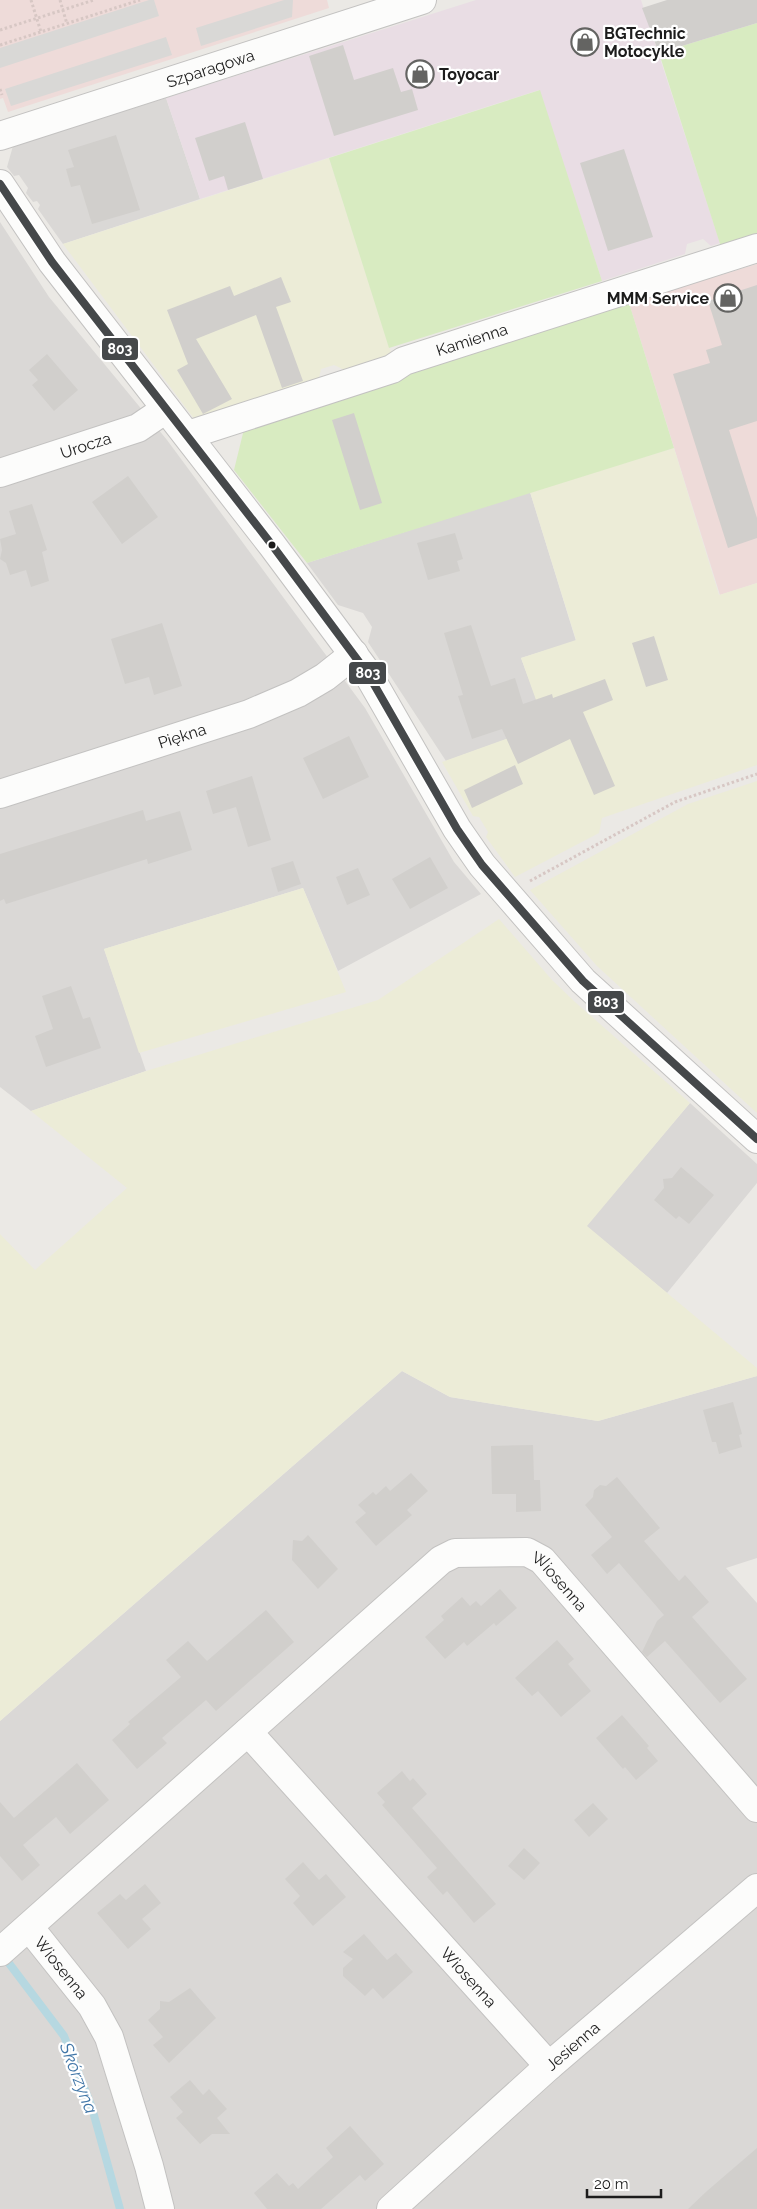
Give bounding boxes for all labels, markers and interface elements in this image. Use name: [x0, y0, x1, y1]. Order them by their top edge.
place label: BGTechnic Motocykle: [604, 24, 686, 61]
shop icon: BGTechnic Motocykle: [570, 27, 600, 57]
street label: Szparagowa: [164, 45, 257, 91]
shop icon: Toyocar: [405, 59, 435, 89]
place label: Toyocar: [439, 65, 499, 84]
shop icon: MMM Service: [713, 283, 743, 313]
place label: MMM Service: [607, 289, 709, 308]
street label: Kamienna: [434, 319, 510, 360]
line badge: 803: [101, 337, 139, 361]
text: 803: [108, 341, 133, 357]
street label: Urocza: [58, 428, 113, 462]
unlabelled marker: [267, 540, 277, 550]
line badge: 803: [348, 661, 387, 685]
text: 803: [356, 665, 381, 681]
street label: Piękna: [155, 719, 208, 752]
line badge: 803: [587, 990, 625, 1014]
text: 803: [594, 994, 619, 1010]
street label: Wiosenna: [529, 1547, 591, 1615]
street label: Wiosenna: [31, 1933, 92, 2003]
street label: Wiosenna: [437, 1943, 501, 2011]
street label: Jesienna: [542, 2018, 603, 2074]
water label: Skórzyna: [55, 2039, 102, 2117]
scale bar: [587, 2166, 661, 2198]
text: 20 m: [594, 2175, 629, 2193]

